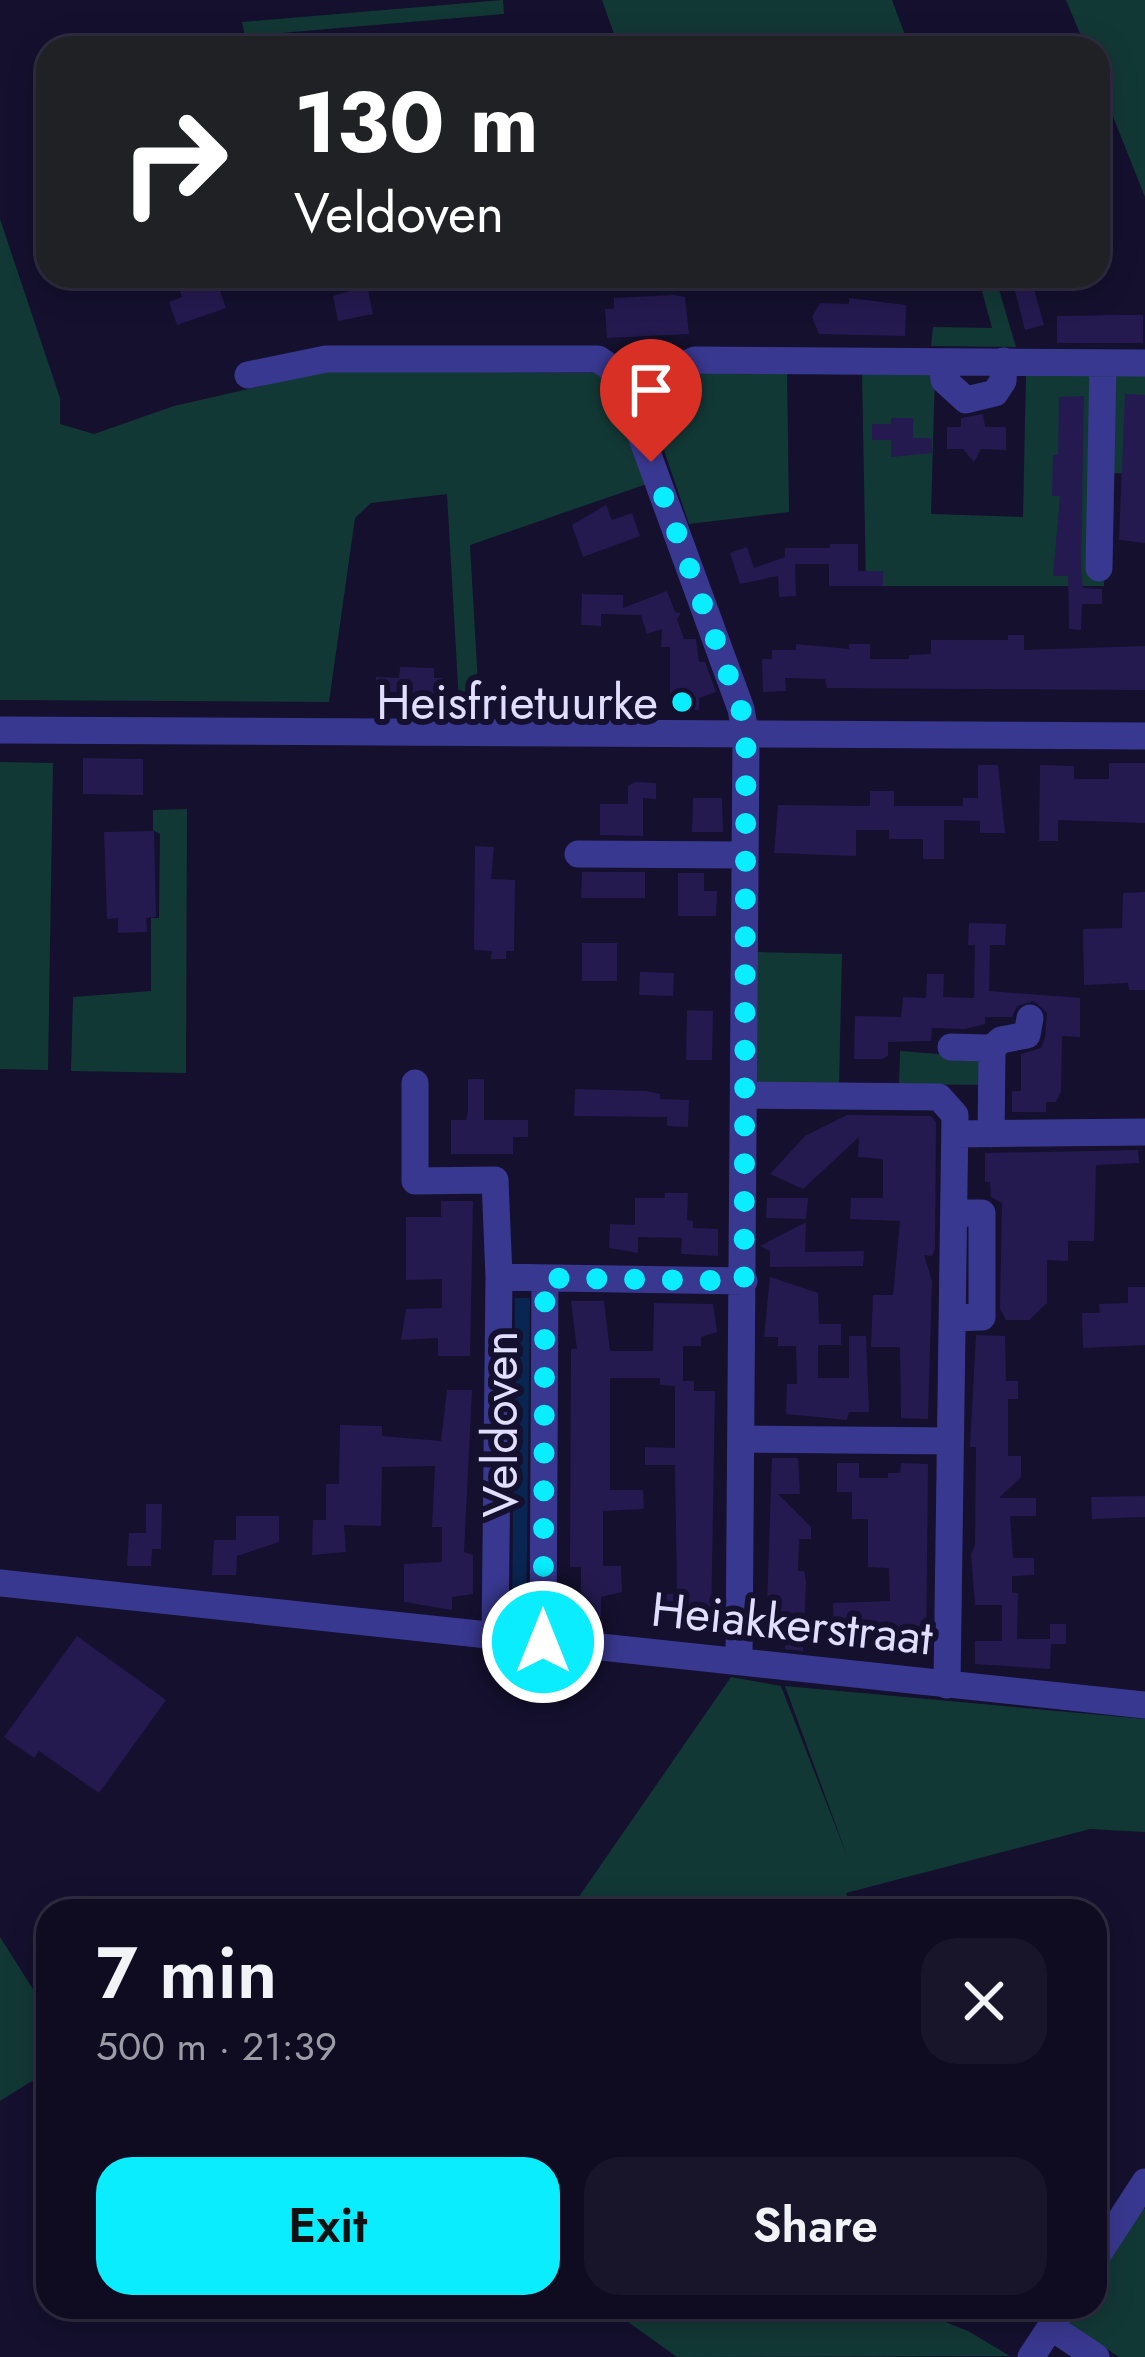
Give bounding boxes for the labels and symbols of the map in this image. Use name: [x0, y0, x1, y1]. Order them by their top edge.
pin: [600, 339, 702, 462]
place label: Heisfrietuurke: [376, 668, 658, 737]
marker: Heisfrietuurke: [669, 689, 695, 715]
street label: Veldoven: [466, 1331, 535, 1517]
street label: Heiakkerstraat: [648, 1574, 936, 1673]
position arrow: [480, 1579, 606, 1705]

